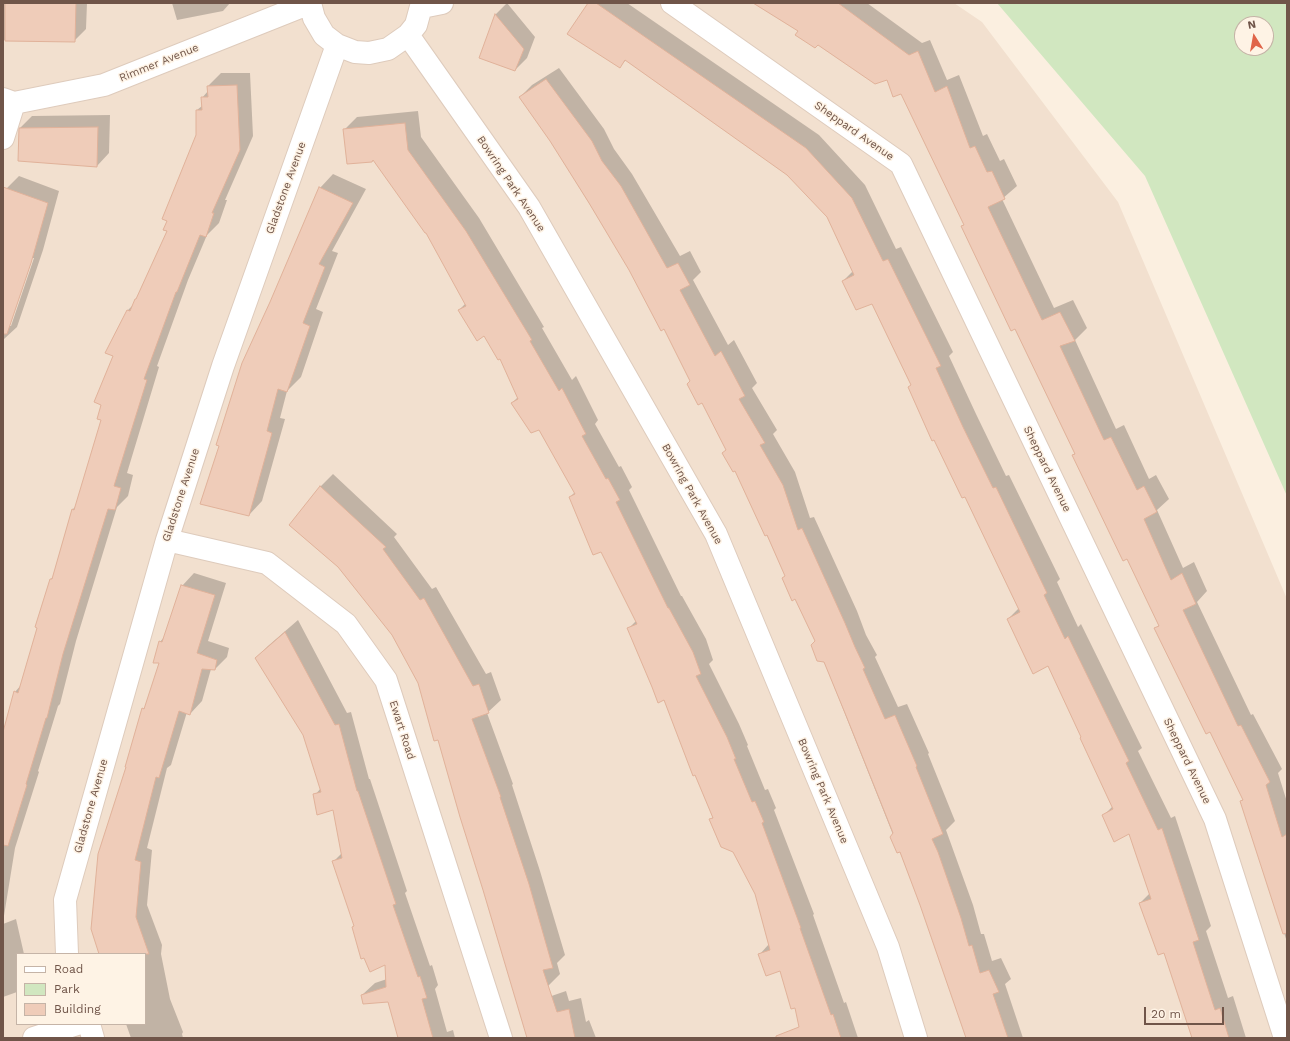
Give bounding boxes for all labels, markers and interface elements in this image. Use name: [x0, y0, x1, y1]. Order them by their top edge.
north arrow: [1234, 16, 1274, 56]
text: N: [1247, 18, 1257, 32]
street label: Rimmer Avenue: [117, 41, 201, 85]
street label: Sheppard Avenue: [812, 99, 896, 163]
street label: Bowring Park Avenue: [474, 133, 548, 235]
street label: Gladstone Avenue: [263, 140, 309, 236]
street label: Sheppard Avenue: [1020, 424, 1074, 514]
street label: Bowring Park Avenue: [659, 441, 725, 547]
street label: Gladstone Avenue: [160, 447, 202, 543]
street label: Ewart Road: [386, 699, 418, 761]
street label: Sheppard Avenue: [1160, 716, 1214, 806]
street label: Bowring Park Avenue: [795, 736, 851, 846]
street label: Gladstone Avenue: [71, 757, 111, 855]
legend: [16, 953, 146, 1025]
text: Road: [54, 962, 83, 976]
text: Park: [54, 982, 80, 996]
scale bar: [1146, 999, 1226, 1025]
text: Building: [54, 1002, 101, 1016]
text: 20 m: [1151, 1007, 1181, 1021]

